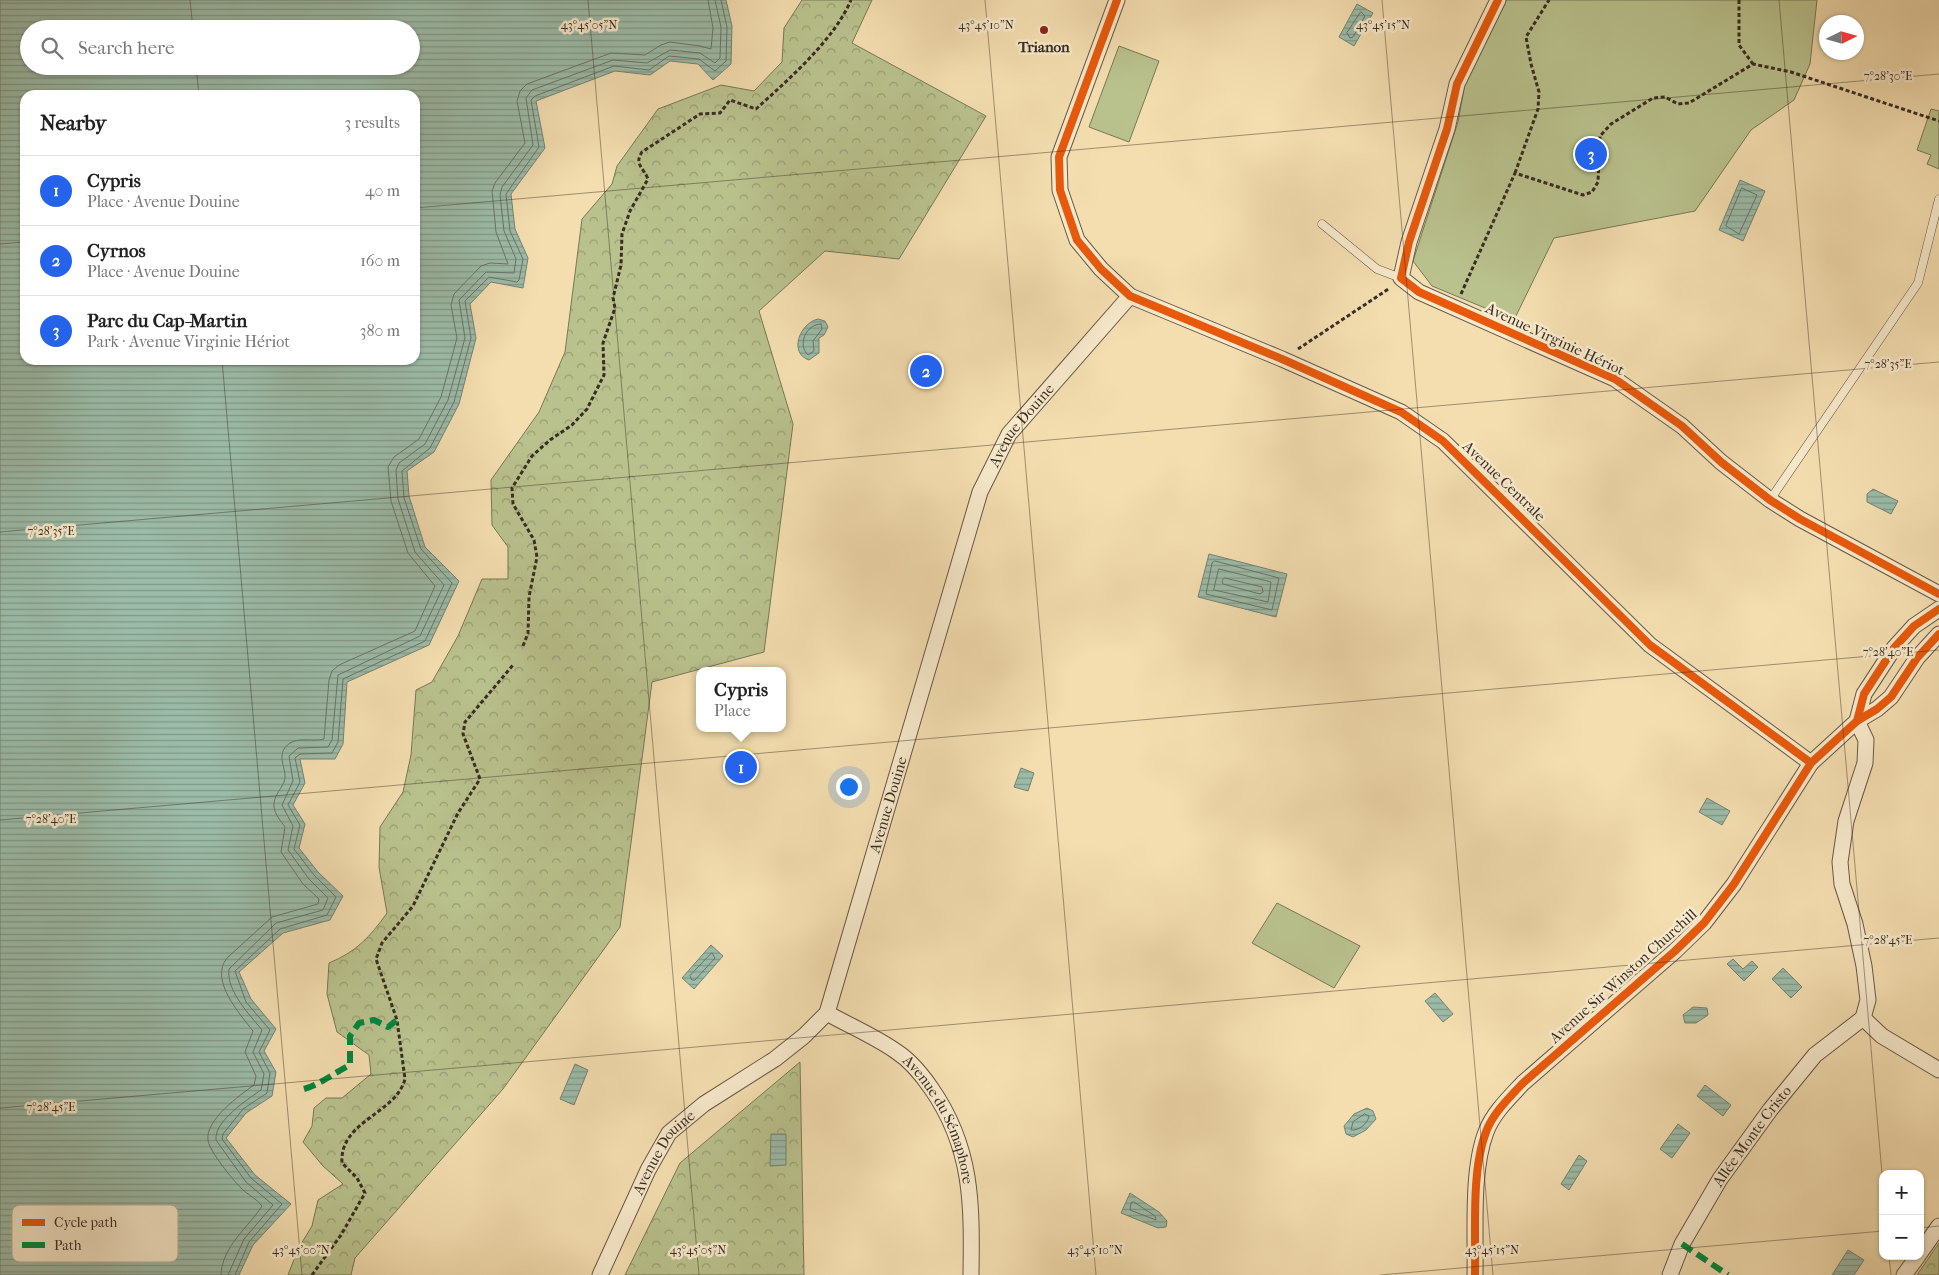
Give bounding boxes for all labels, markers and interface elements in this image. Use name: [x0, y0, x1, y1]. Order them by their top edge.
north arrow: [1819, 15, 1864, 60]
text: 43°45'05"N: [561, 18, 617, 32]
text: 43°45'10"N: [958, 18, 1014, 32]
text: 43°45'15"N: [1356, 18, 1410, 32]
search box: [20, 20, 420, 75]
marker: Trianon: [1038, 24, 1050, 36]
icon: search: [38, 34, 66, 62]
text: Search here: [78, 37, 174, 59]
place label: Trianon: [1017, 38, 1070, 56]
text: 7°28'30"E: [1864, 69, 1912, 83]
text: Nearby: [40, 111, 106, 135]
text: 3 results: [344, 113, 400, 132]
pin: 3: [1575, 135, 1607, 173]
text: Cypris: [87, 170, 141, 192]
text: 1: [53, 181, 59, 200]
text: 40 m: [365, 181, 400, 200]
text: Place · Avenue Douine: [87, 192, 240, 211]
text: Cyrnos: [87, 240, 146, 262]
text: 2: [52, 251, 60, 270]
text: 160 m: [360, 251, 400, 270]
text: Place · Avenue Douine: [87, 262, 240, 281]
street label: Avenue Virginie Hériot: [1482, 299, 1628, 379]
text: Parc du Cap-Martin: [87, 310, 247, 332]
text: 3: [53, 321, 59, 340]
text: 380 m: [360, 321, 400, 340]
text: Park · Avenue Virginie Hériot: [87, 332, 290, 351]
pin: 2: [910, 352, 942, 390]
text: 7°28'35"E: [1864, 357, 1912, 371]
street label: Avenue Douine: [985, 380, 1058, 471]
street label: Avenue Centrale: [1458, 436, 1549, 525]
text: 7°28'35"E: [27, 524, 75, 538]
text: 7°28'40"E: [1863, 645, 1913, 659]
popup: [696, 667, 786, 732]
text: Cypris: [714, 679, 768, 701]
text: Place: [714, 701, 751, 720]
pin: 1: [725, 748, 757, 786]
street label: Avenue Douine: [865, 754, 911, 856]
your location: [836, 774, 862, 800]
text: 7°28'40"E: [26, 812, 76, 826]
street label: Avenue Sir Winston Churchill: [1545, 905, 1700, 1048]
text: 7°28'45"E: [1864, 933, 1912, 947]
street label: Avenue du Sémaphore: [898, 1051, 977, 1186]
street label: Allée Monte Cristo: [1708, 1082, 1795, 1191]
text: 7°28'45"E: [27, 1100, 75, 1114]
street label: Avenue Douine: [628, 1106, 699, 1199]
map controls: [1879, 1170, 1924, 1260]
button: +: [1879, 1170, 1924, 1215]
legend: [12, 1205, 178, 1262]
text: Cycle path: [54, 1214, 118, 1231]
button: −: [1879, 1215, 1924, 1260]
text: Path: [54, 1237, 82, 1254]
text: 43°45'00"N: [272, 1243, 330, 1257]
text: 43°45'05"N: [670, 1243, 726, 1257]
text: 43°45'10"N: [1067, 1243, 1123, 1257]
text: 43°45'15"N: [1465, 1243, 1519, 1257]

